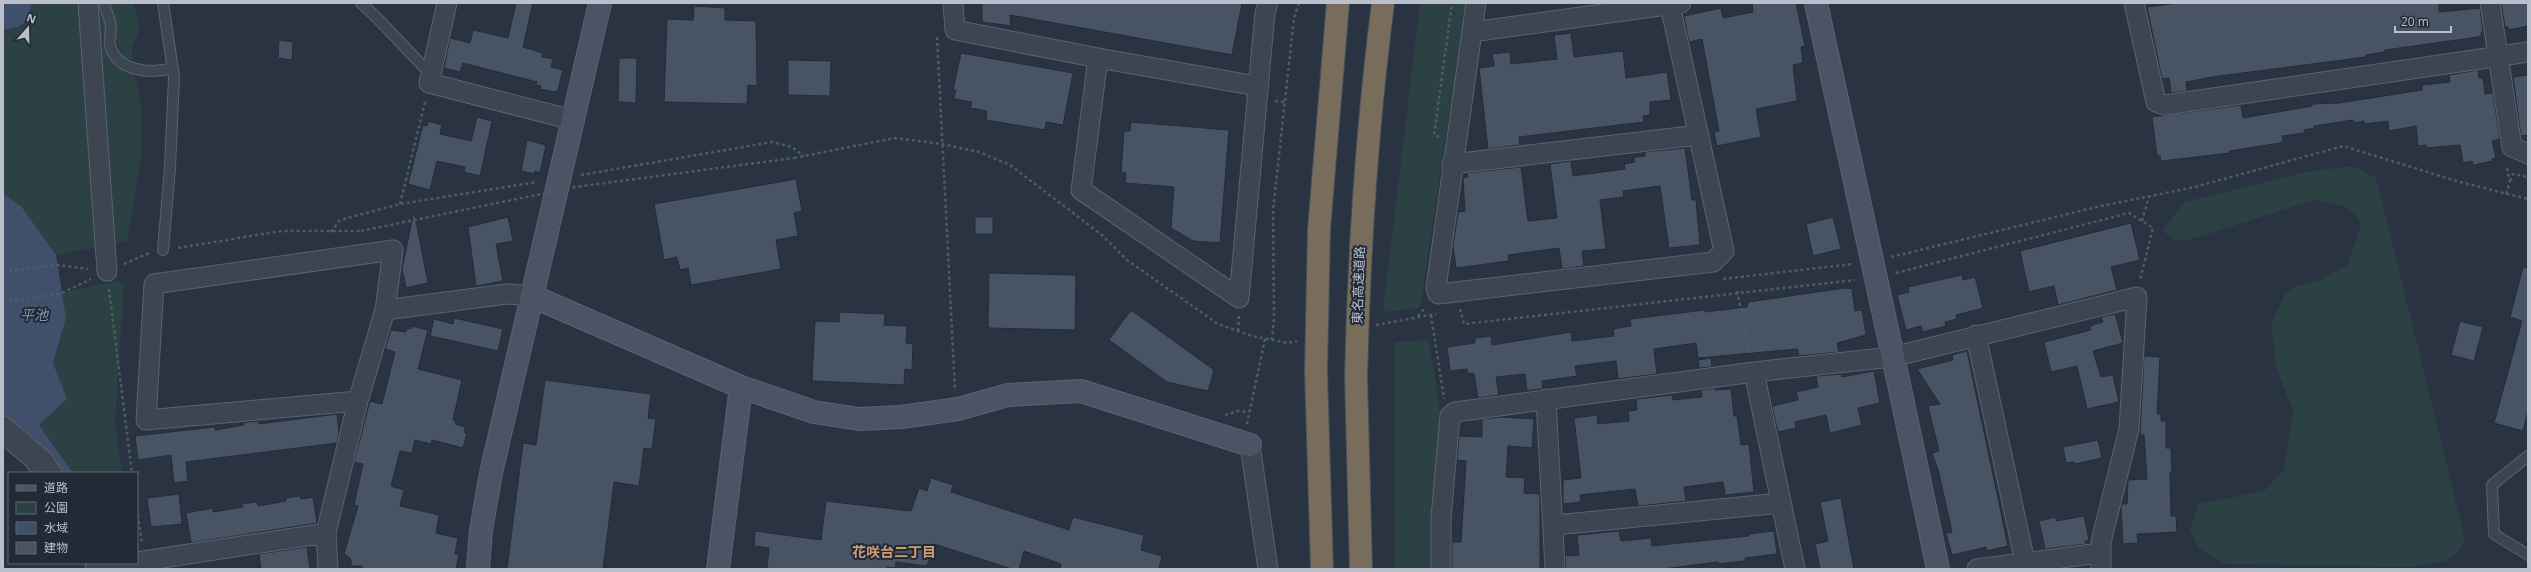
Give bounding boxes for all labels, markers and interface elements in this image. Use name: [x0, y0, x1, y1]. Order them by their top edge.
north arrow: [8, 8, 48, 48]
scale bar: [2395, 8, 2451, 34]
text: N: [25, 10, 38, 27]
text: 20 m: [2401, 13, 2429, 30]
street label: 東名高速道路: [1348, 246, 1368, 324]
water label: 平池: [20, 305, 50, 324]
legend: [8, 472, 138, 564]
text: 道路: [44, 479, 68, 496]
text: 公園: [44, 499, 68, 516]
text: 水域: [44, 519, 68, 536]
text: 建物: [44, 539, 68, 556]
district label: 花咲台二丁目: [852, 542, 936, 561]

